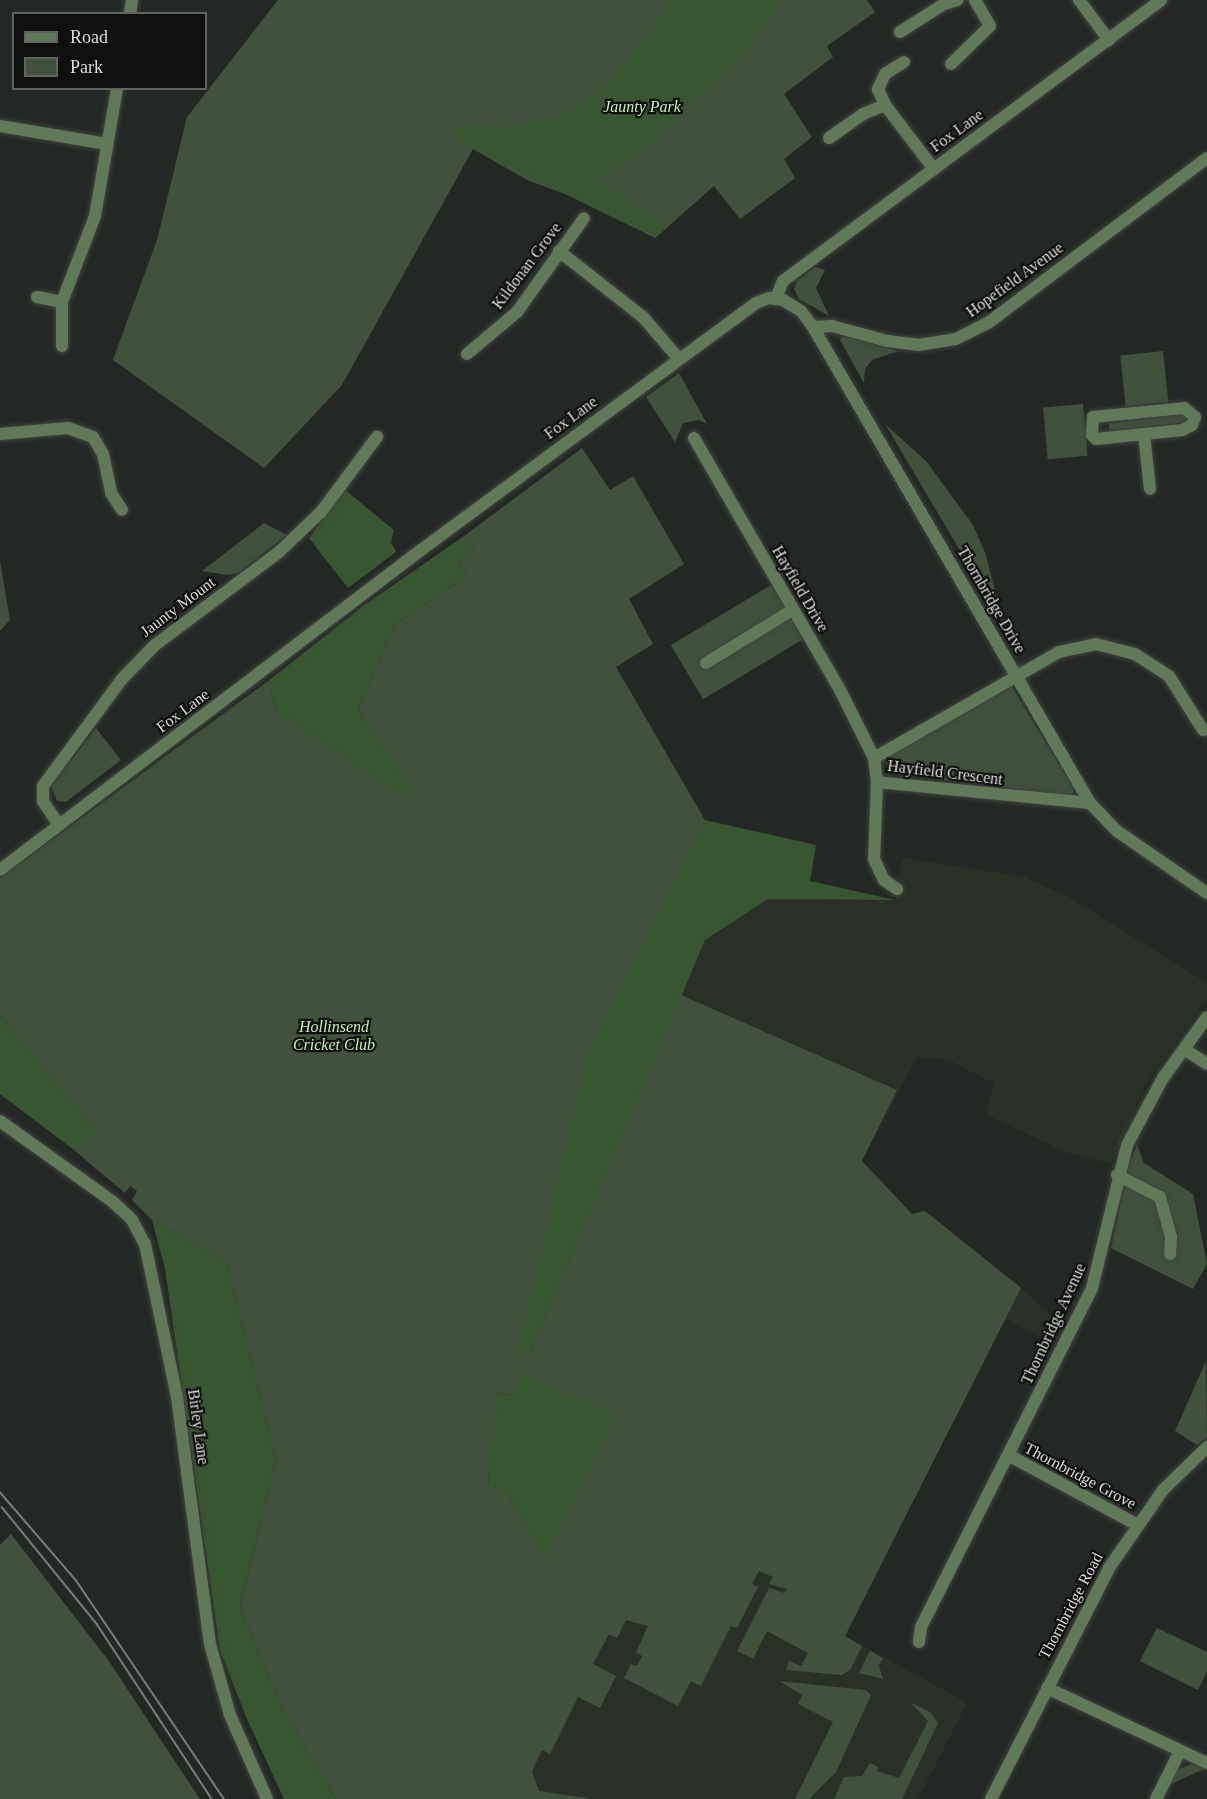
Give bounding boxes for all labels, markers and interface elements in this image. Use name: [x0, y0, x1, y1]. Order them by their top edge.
legend: [12, 12, 207, 90]
text: Road: [70, 27, 108, 47]
text: Park: [70, 57, 103, 77]
park label: Jaunty Park: [603, 97, 681, 117]
street label: Fox Lane: [927, 105, 987, 157]
street label: Kildonan Grove: [488, 219, 566, 313]
street label: Hopefield Avenue: [962, 238, 1068, 322]
street label: Fox Lane: [541, 392, 601, 444]
street label: Hayfield Drive: [768, 542, 832, 636]
street label: Thornbridge Drive: [953, 543, 1029, 657]
street label: Jaunty Mount: [137, 573, 219, 641]
street label: Fox Lane: [153, 685, 213, 737]
street label: Hayfield Crescent: [886, 756, 1004, 790]
park label: Hollinsend Cricket Club: [293, 1017, 375, 1055]
street label: Thornbridge Avenue: [1017, 1260, 1091, 1388]
street label: Birley Lane: [183, 1388, 213, 1466]
street label: Thornbridge Grove: [1021, 1438, 1139, 1514]
street label: Thornbridge Road: [1035, 1550, 1107, 1662]

